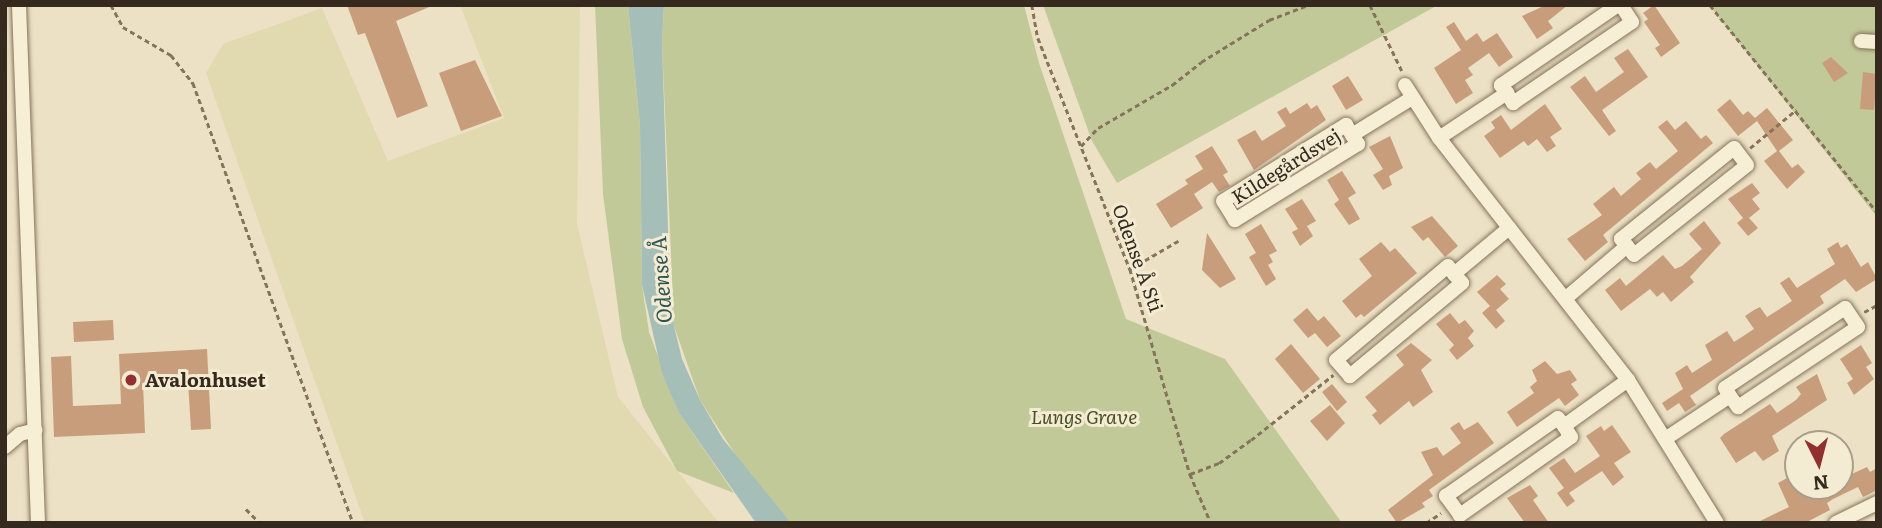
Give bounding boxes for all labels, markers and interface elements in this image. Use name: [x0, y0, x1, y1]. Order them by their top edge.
street label: Kildegårdsvej: [1227, 123, 1345, 209]
street label: Odense Å Sti: [1108, 201, 1168, 315]
water label: Odense Å: [644, 236, 676, 324]
place label: Avalonhuset: [145, 369, 266, 391]
marker: Avalonhuset: [123, 372, 139, 388]
park label: Lungs Grave: [1031, 406, 1137, 428]
north arrow: [1784, 430, 1854, 500]
text: N: [1812, 469, 1830, 499]

